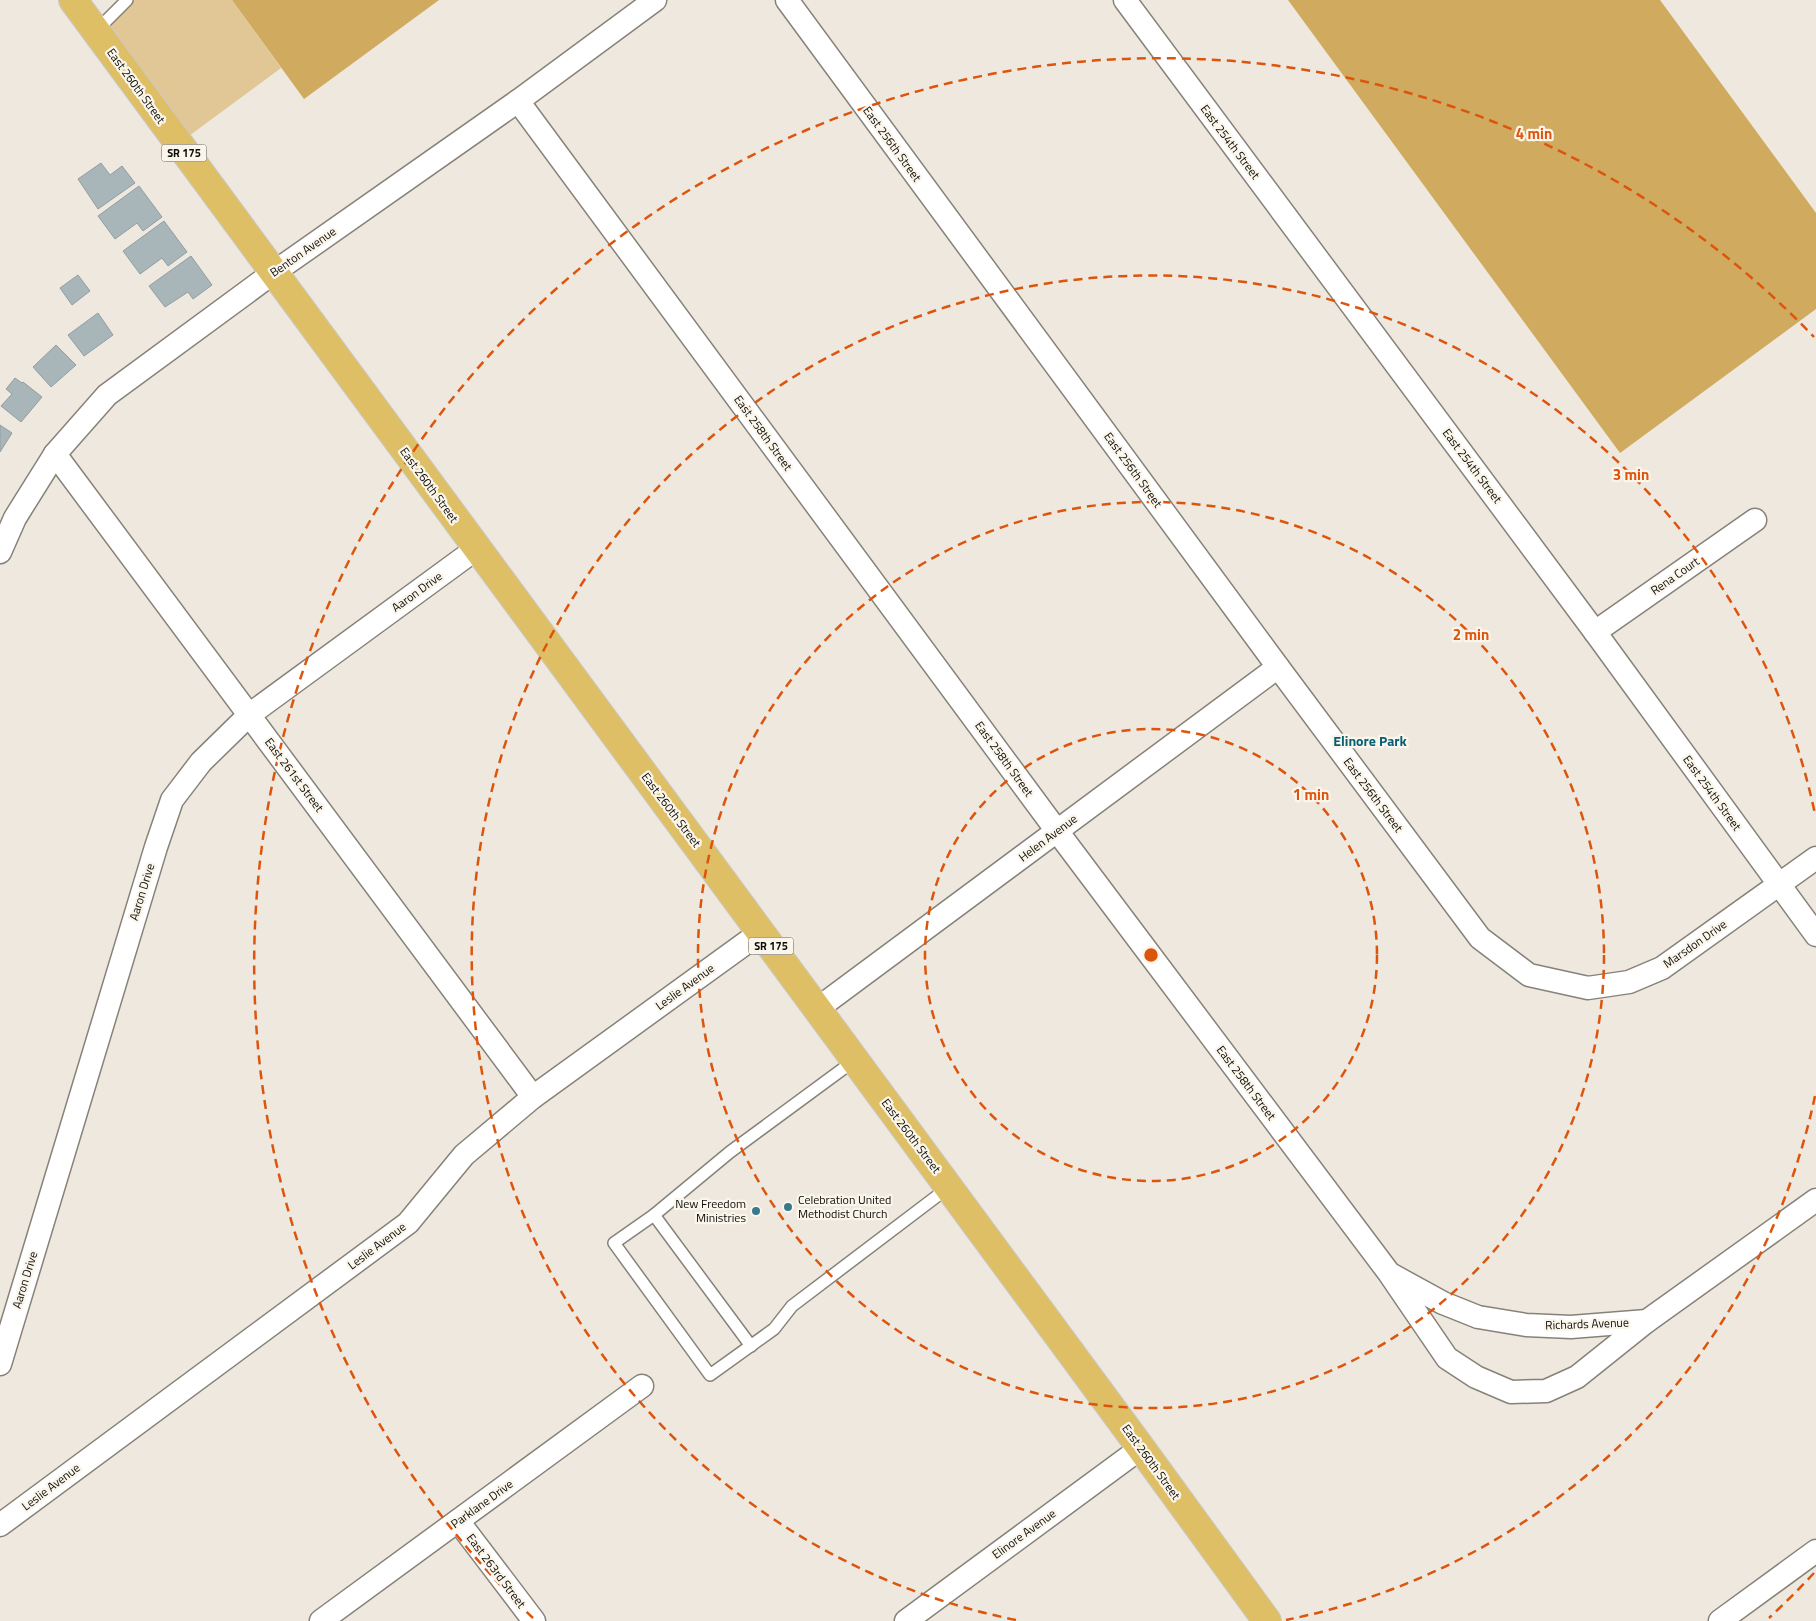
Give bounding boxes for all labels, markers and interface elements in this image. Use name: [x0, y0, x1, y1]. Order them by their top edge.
street label: East 260th Street: [102, 44, 171, 128]
street label: East 254th Street: [1196, 100, 1265, 184]
street label: East 256th Street: [858, 102, 927, 186]
text: 4 min: [1516, 122, 1552, 145]
road number: SR 175: [162, 144, 206, 162]
street label: Benton Avenue: [266, 222, 340, 281]
street label: East 258th Street: [729, 391, 798, 475]
street label: East 254th Street: [1438, 424, 1507, 508]
street label: East 256th Street: [1099, 428, 1168, 512]
street label: East 260th Street: [395, 443, 464, 527]
text: 3 min: [1613, 463, 1649, 486]
street label: Rena Court: [1646, 551, 1704, 599]
street label: Aaron Drive: [387, 567, 446, 617]
text: 2 min: [1453, 623, 1489, 646]
street label: East 258th Street: [970, 717, 1039, 801]
district label: Elinore Park: [1333, 730, 1408, 751]
street label: East 261st Street: [260, 734, 329, 816]
street label: East 254th Street: [1678, 751, 1747, 835]
street label: East 256th Street: [1339, 753, 1408, 837]
street label: East 260th Street: [637, 768, 706, 852]
text: 1 min: [1293, 783, 1329, 806]
street label: Helen Avenue: [1014, 809, 1081, 866]
street label: Aaron Drive: [124, 861, 159, 923]
street label: Marsdon Drive: [1659, 915, 1730, 973]
road number: SR 175: [748, 938, 794, 954]
centre of rings: [1142, 946, 1160, 964]
street label: Leslie Avenue: [651, 959, 718, 1015]
street label: East 258th Street: [1212, 1041, 1281, 1125]
street label: East 260th Street: [877, 1094, 946, 1178]
place label: Celebration United Methodist Church: [798, 1190, 891, 1223]
place label: New Freedom Ministries: [675, 1194, 746, 1227]
marker: Celebration United Methodist Church: [782, 1201, 794, 1213]
marker: New Freedom Ministries: [750, 1205, 762, 1217]
street label: Leslie Avenue: [343, 1217, 410, 1274]
street label: Aaron Drive: [7, 1249, 42, 1311]
street label: Richards Avenue: [1545, 1313, 1629, 1334]
street label: East 260th Street: [1117, 1420, 1186, 1504]
street label: Leslie Avenue: [17, 1458, 84, 1515]
street label: Parklane Drive: [447, 1474, 517, 1533]
street label: Elinore Avenue: [988, 1504, 1060, 1563]
street label: East 263rd Street: [462, 1529, 531, 1613]

